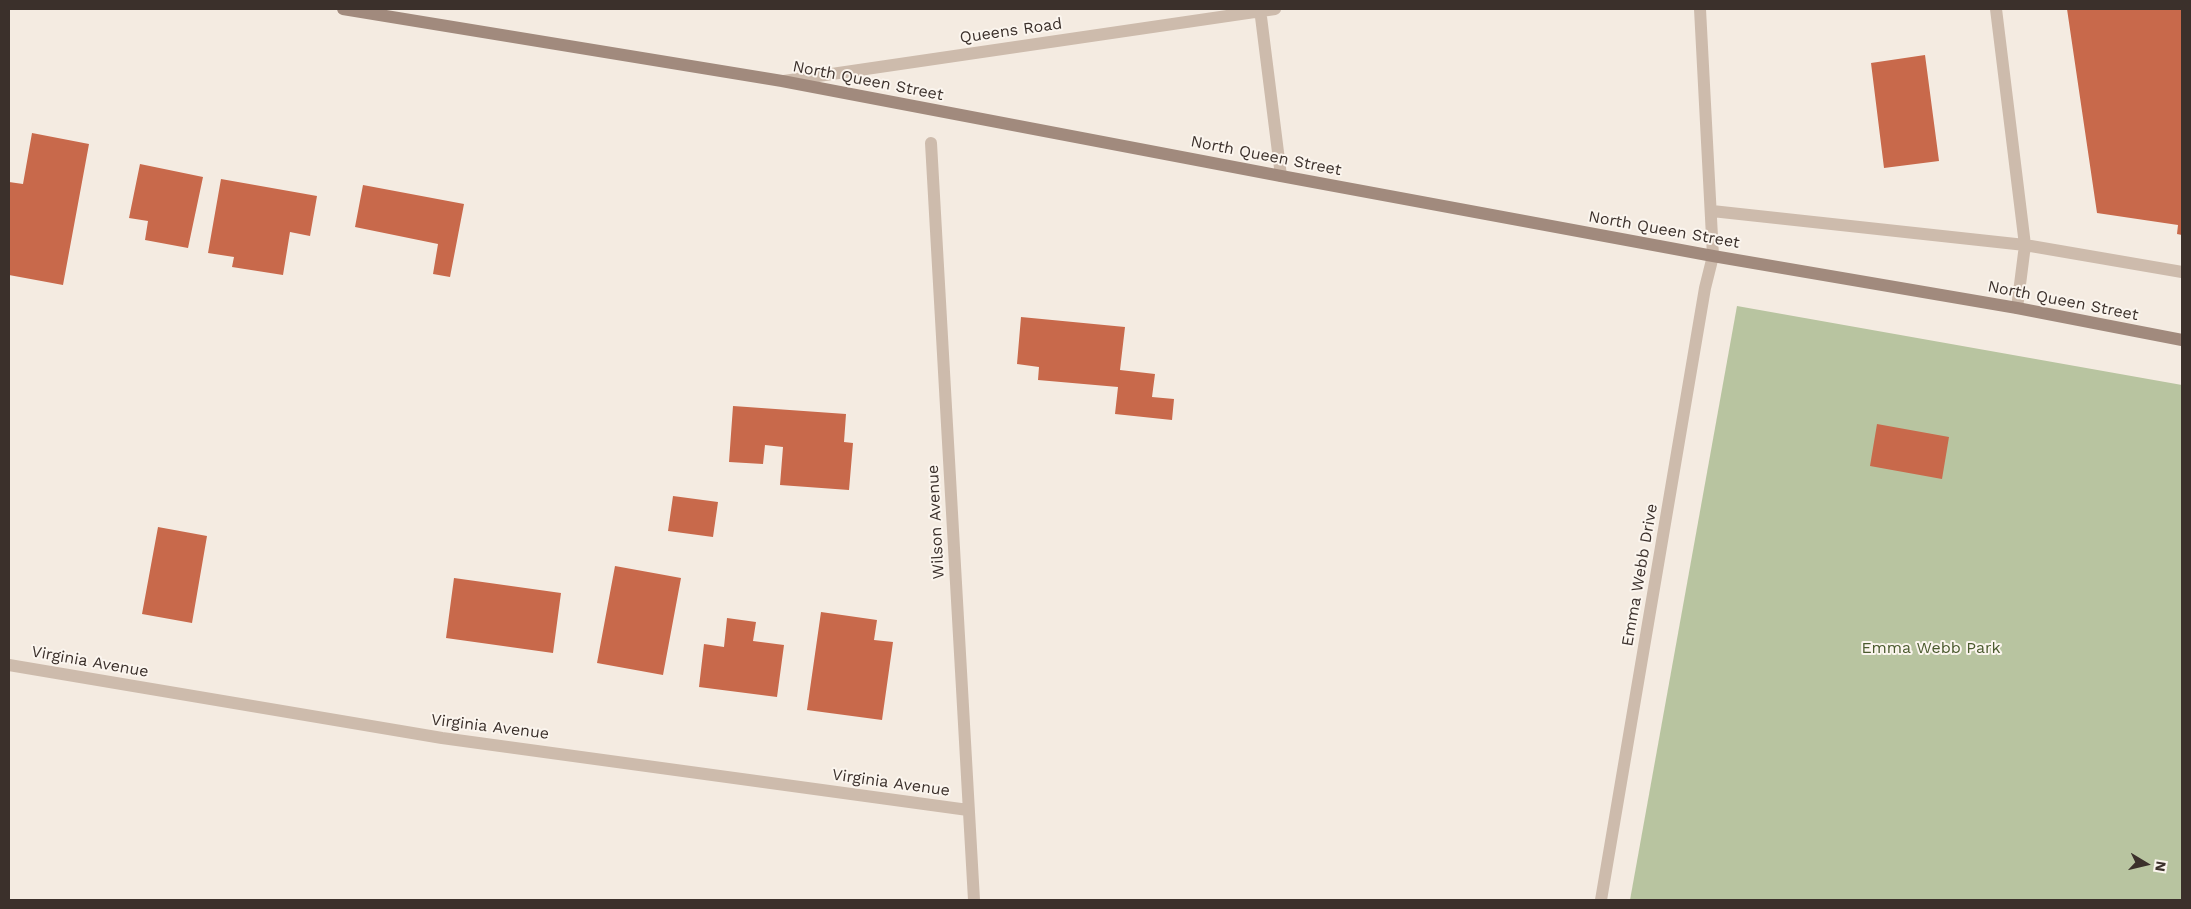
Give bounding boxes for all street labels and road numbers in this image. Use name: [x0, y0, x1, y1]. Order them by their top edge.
street label: Queens Road: [959, 14, 1063, 48]
street label: North Queen Street: [791, 57, 945, 105]
street label: North Queen Street: [1189, 132, 1343, 180]
street label: North Queen Street: [1587, 207, 1741, 253]
street label: North Queen Street: [1986, 277, 2140, 325]
street label: Wilson Avenue: [923, 464, 949, 580]
street label: Emma Webb Drive: [1618, 502, 1662, 648]
street label: Virginia Avenue: [30, 642, 150, 682]
street label: Virginia Avenue: [430, 710, 550, 744]
street label: Virginia Avenue: [831, 765, 951, 801]

